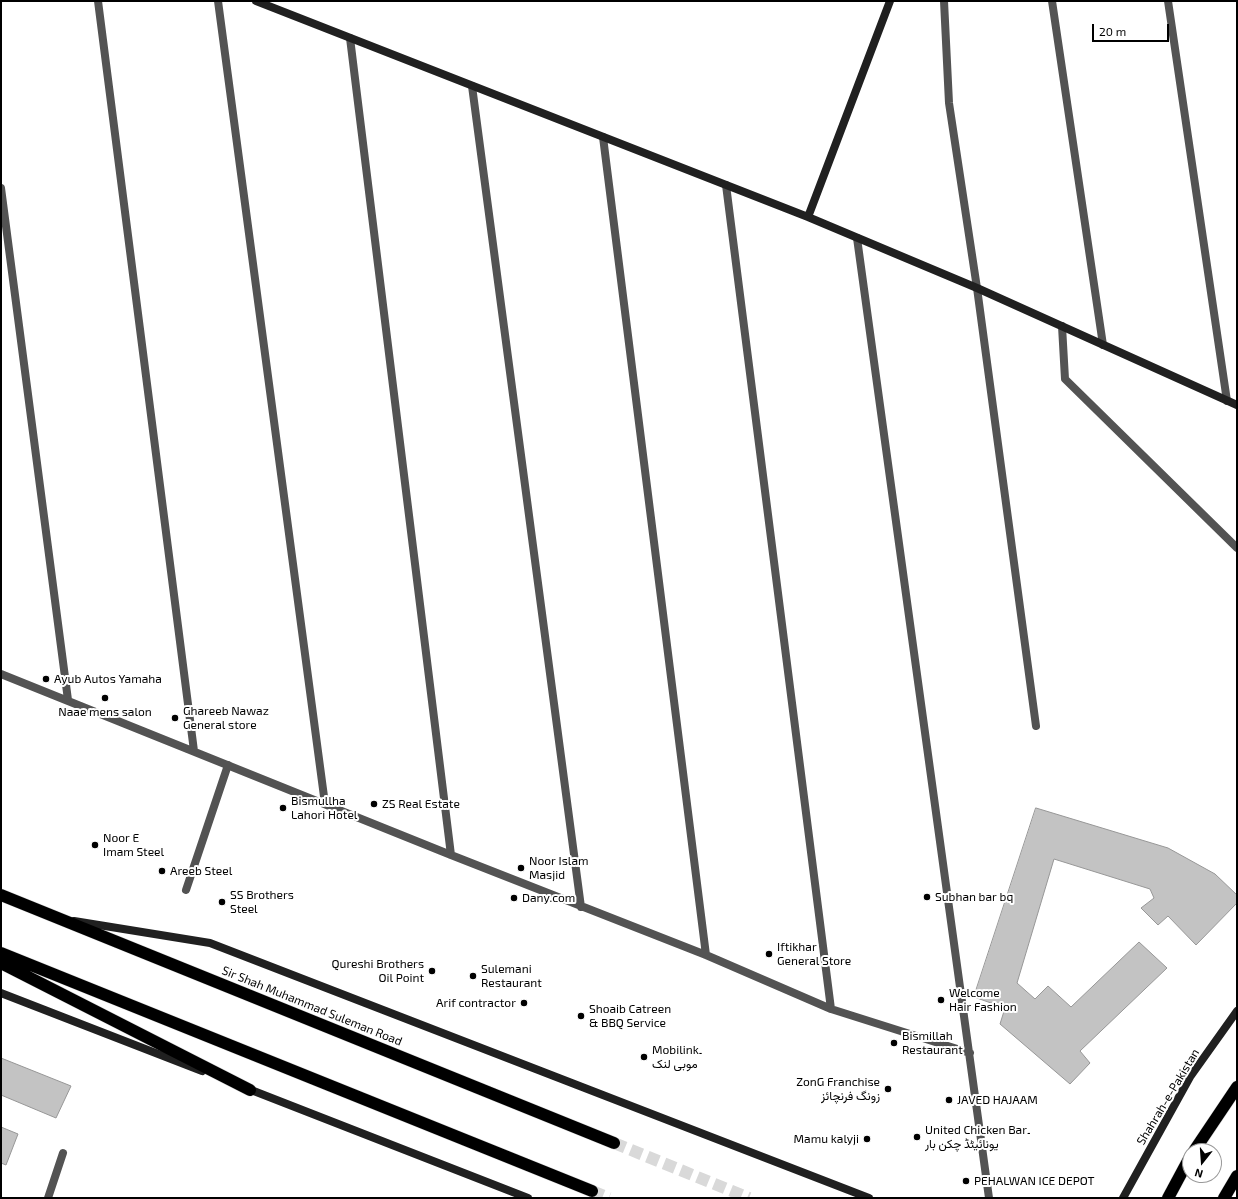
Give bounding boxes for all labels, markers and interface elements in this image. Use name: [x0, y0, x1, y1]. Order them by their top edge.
scale bar: [1094, 16, 1171, 42]
text: 20 m: [1099, 24, 1126, 38]
place label: Ayub Autos Yamaha: [54, 672, 162, 686]
marker: Ayub Autos Yamaha: [41, 674, 51, 684]
marker: Naae mens salon: [100, 693, 110, 703]
place label: Ghareeb Nawaz General store: [183, 704, 269, 732]
place label: Naae mens salon: [58, 705, 152, 719]
marker: Ghareeb Nawaz General store: [170, 713, 180, 723]
place label: Bismullha Lahori Hotel: [291, 794, 357, 822]
place label: ZS Real Estate: [382, 797, 460, 811]
marker: ZS Real Estate: [369, 799, 379, 809]
marker: Bismullha Lahori Hotel: [278, 803, 288, 813]
place label: Noor E Imam Steel: [103, 831, 164, 859]
marker: Noor E Imam Steel: [90, 840, 100, 850]
place label: Noor Islam Masjid: [529, 854, 588, 882]
marker: Noor Islam Masjid: [516, 863, 526, 873]
place label: Areeb Steel: [170, 864, 232, 878]
marker: Areeb Steel: [157, 866, 167, 876]
place label: SS Brothers Steel: [230, 888, 294, 916]
place label: Subhan bar bq: [935, 890, 1013, 904]
place label: Dany.com: [522, 891, 575, 905]
marker: Subhan bar bq: [922, 892, 932, 902]
marker: Dany.com: [509, 893, 519, 903]
marker: SS Brothers Steel: [217, 897, 227, 907]
place label: Iftikhar General Store: [777, 940, 851, 968]
marker: Iftikhar General Store: [764, 949, 774, 959]
place label: Qureshi Brothers Oil Point: [332, 957, 424, 985]
place label: Sulemani Restaurant: [481, 962, 542, 990]
street label: Sir Shah Muhammad Suleman Road: [220, 963, 404, 1049]
marker: Qureshi Brothers Oil Point: [427, 966, 437, 976]
marker: Sulemani Restaurant: [468, 971, 478, 981]
place label: Welcome Hair Fashion: [949, 986, 1017, 1014]
marker: Welcome Hair Fashion: [936, 995, 946, 1005]
place label: Arif contractor: [436, 996, 516, 1010]
marker: Arif contractor: [519, 998, 529, 1008]
place label: Shoaib Catreen & BBQ Service: [589, 1002, 671, 1030]
marker: Shoaib Catreen & BBQ Service: [576, 1011, 586, 1021]
place label: Bismillah Restaurant: [902, 1029, 963, 1057]
marker: Bismillah Restaurant: [889, 1038, 899, 1048]
place label: Mobilink۔ موبی لنک: [652, 1043, 702, 1071]
street label: Shahrah-e-Pakistan: [1134, 1046, 1202, 1148]
marker: Mobilink۔ موبی لنک: [639, 1052, 649, 1062]
place label: ZonG Franchise زونگ فرنچائز: [796, 1075, 880, 1103]
marker: ZonG Franchise زونگ فرنچائز: [883, 1084, 893, 1094]
place label: JAVED HAJAAM: [957, 1093, 1038, 1107]
marker: JAVED HAJAAM: [944, 1095, 954, 1105]
place label: United Chicken Bar۔ یونائیٹڈ چکن بار: [925, 1123, 1031, 1151]
place label: Mamu kalyji: [794, 1132, 859, 1146]
marker: United Chicken Bar۔ یونائیٹڈ چکن بار: [912, 1132, 922, 1142]
marker: Mamu kalyji: [862, 1134, 872, 1144]
north arrow: [1182, 1143, 1222, 1183]
text: N: [1193, 1167, 1204, 1181]
place label: PEHALWAN ICE DEPOT: [974, 1174, 1095, 1188]
marker: PEHALWAN ICE DEPOT: [961, 1176, 971, 1186]

